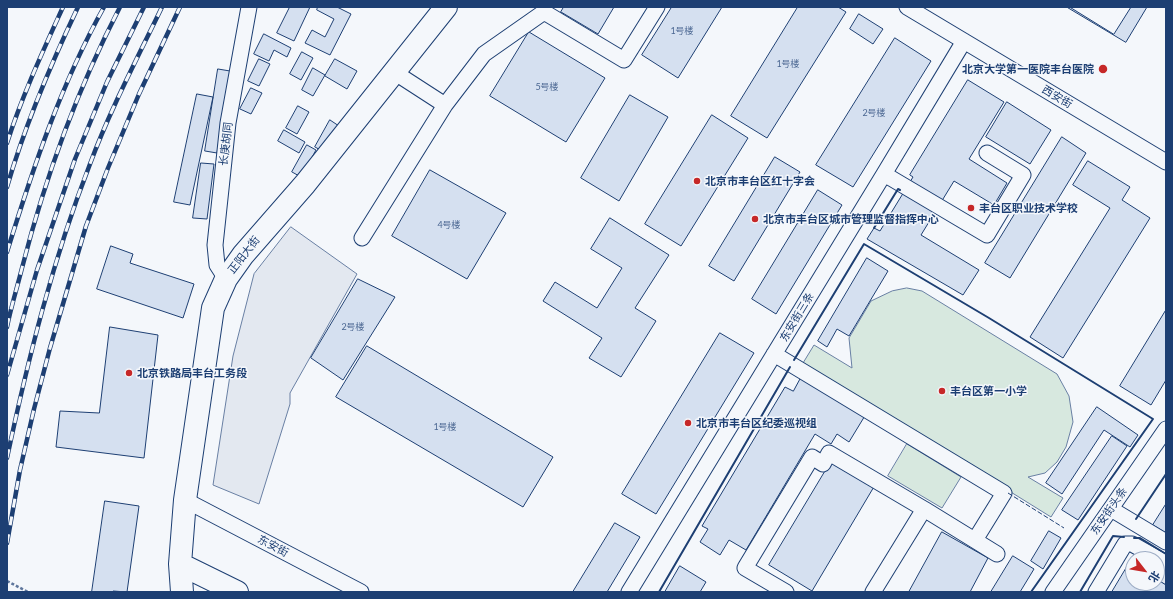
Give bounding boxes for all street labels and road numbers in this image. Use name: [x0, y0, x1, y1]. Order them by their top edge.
street label: 西安街: [1039, 83, 1075, 111]
street label: 长庚胡同: [217, 121, 235, 167]
street label: 正阳大街: [225, 234, 263, 276]
street label: 东安街三条: [777, 290, 817, 344]
street label: 东安街头条: [1088, 485, 1130, 537]
street label: 东安街: [255, 532, 291, 560]

